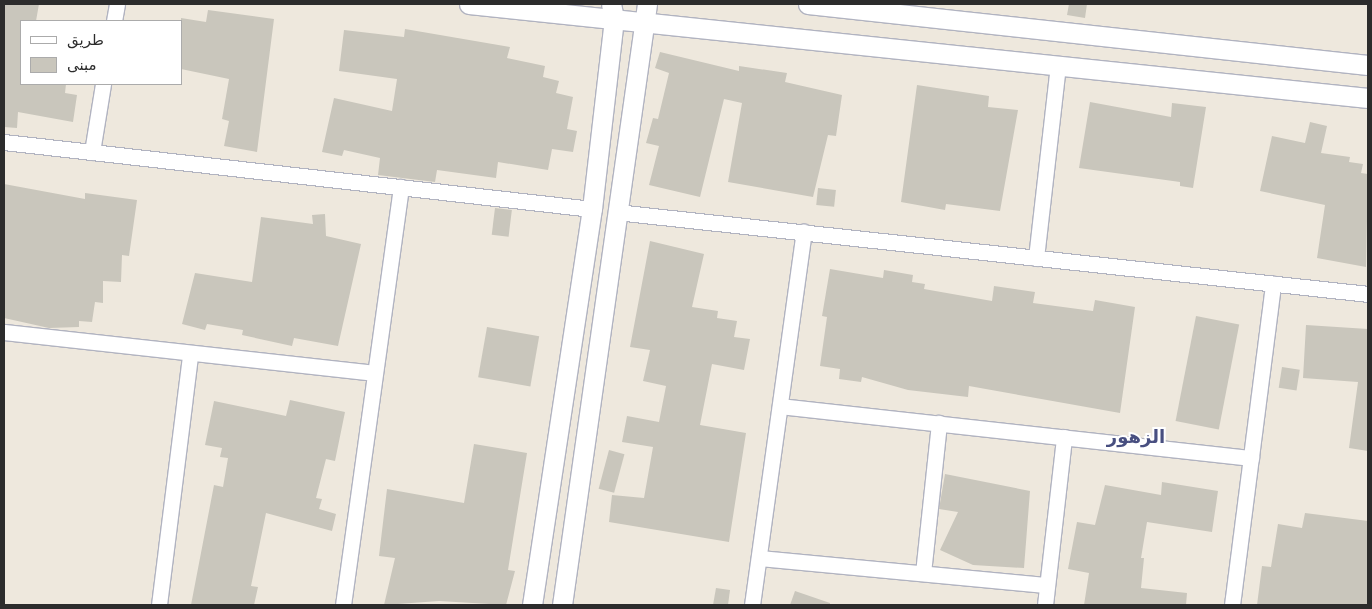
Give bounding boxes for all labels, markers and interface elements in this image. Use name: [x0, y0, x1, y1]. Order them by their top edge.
legend: [20, 20, 182, 85]
text: طريق: [67, 31, 104, 49]
text: مبنى: [67, 56, 97, 74]
district label: الزهور: [1107, 426, 1165, 448]

